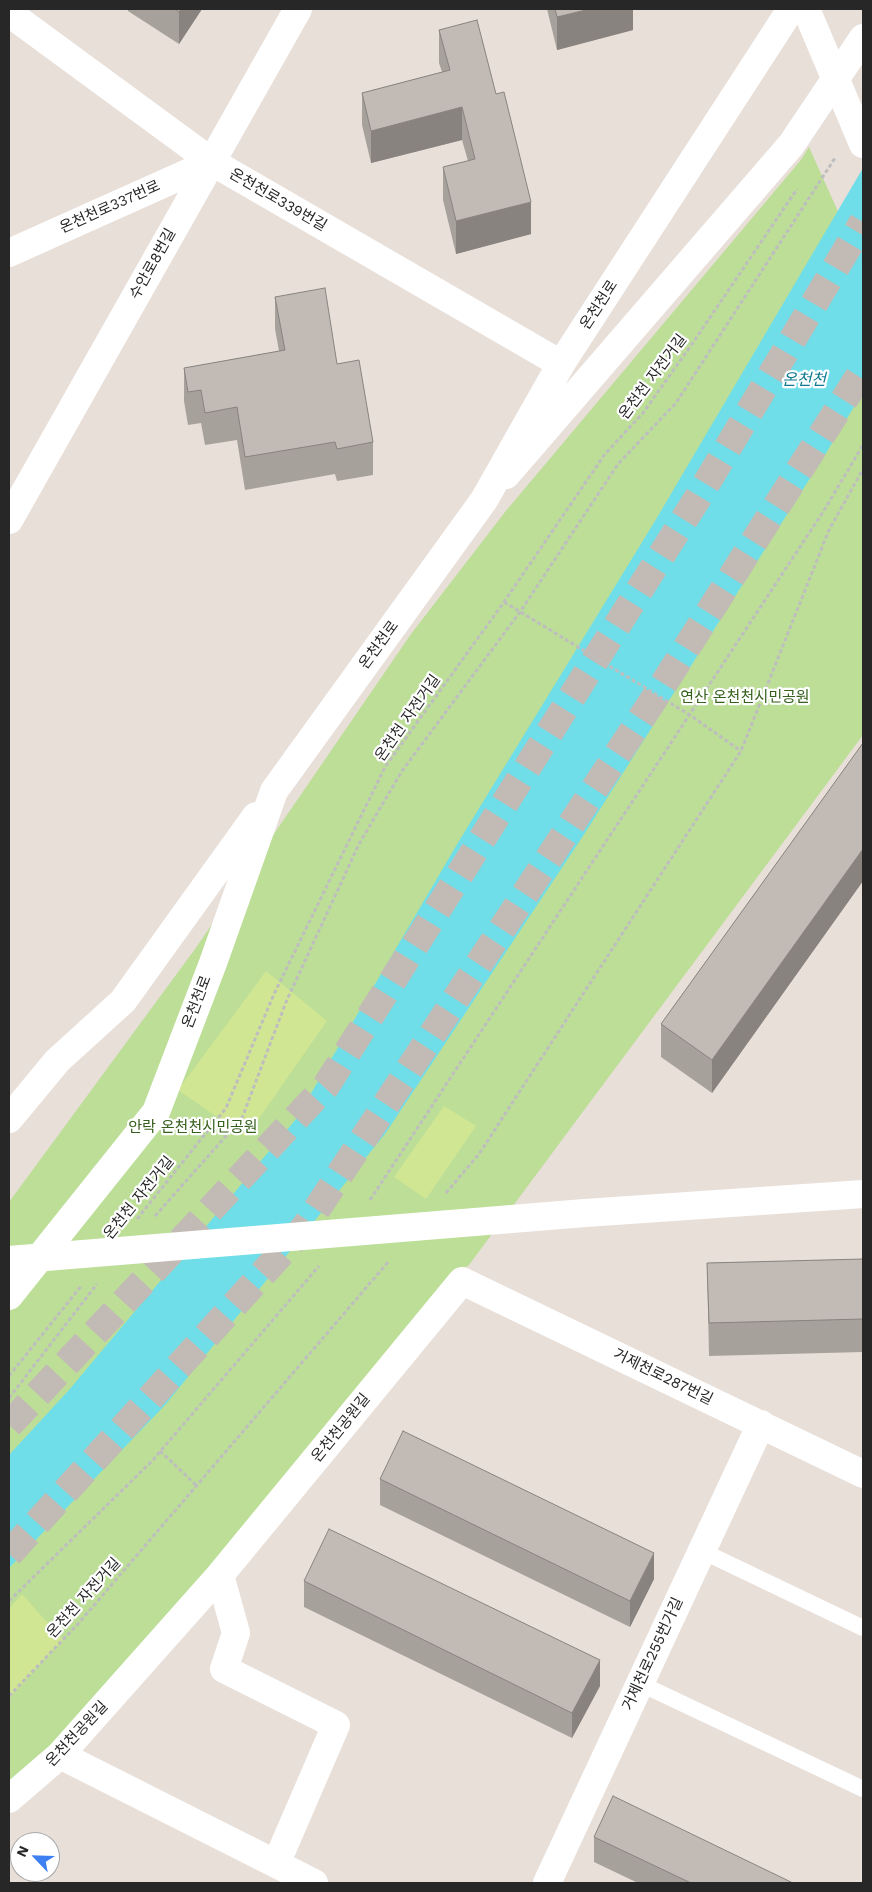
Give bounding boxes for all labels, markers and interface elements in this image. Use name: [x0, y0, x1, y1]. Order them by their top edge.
street label: 온천천로339번길: [226, 165, 330, 235]
street label: 온천천로337번로: [57, 177, 163, 237]
street label: 수안로8번길: [126, 225, 180, 303]
street label: 온천천로: [576, 277, 622, 333]
street label: 온천천 자전거길: [615, 331, 691, 423]
water label: 온천천: [782, 370, 826, 390]
street label: 온천천로: [355, 617, 403, 673]
street label: 온천천 자전거길: [371, 671, 445, 765]
park label: 연산 온천천시민공원: [680, 689, 810, 707]
street label: 온천천로: [179, 973, 215, 1031]
park label: 안락 온천천시민공원: [128, 1119, 258, 1137]
street label: 온천천 자전거길: [100, 1153, 178, 1243]
street label: 거제천로287번길: [610, 1345, 716, 1409]
street label: 온천천공원길: [308, 1390, 374, 1466]
street label: 온천천 자전거길: [43, 1554, 125, 1642]
street label: 거제천로255번가길: [619, 1595, 687, 1713]
street label: 온천천공원길: [42, 1698, 112, 1770]
north arrow: [10, 1832, 60, 1882]
text: N: [13, 1843, 32, 1859]

